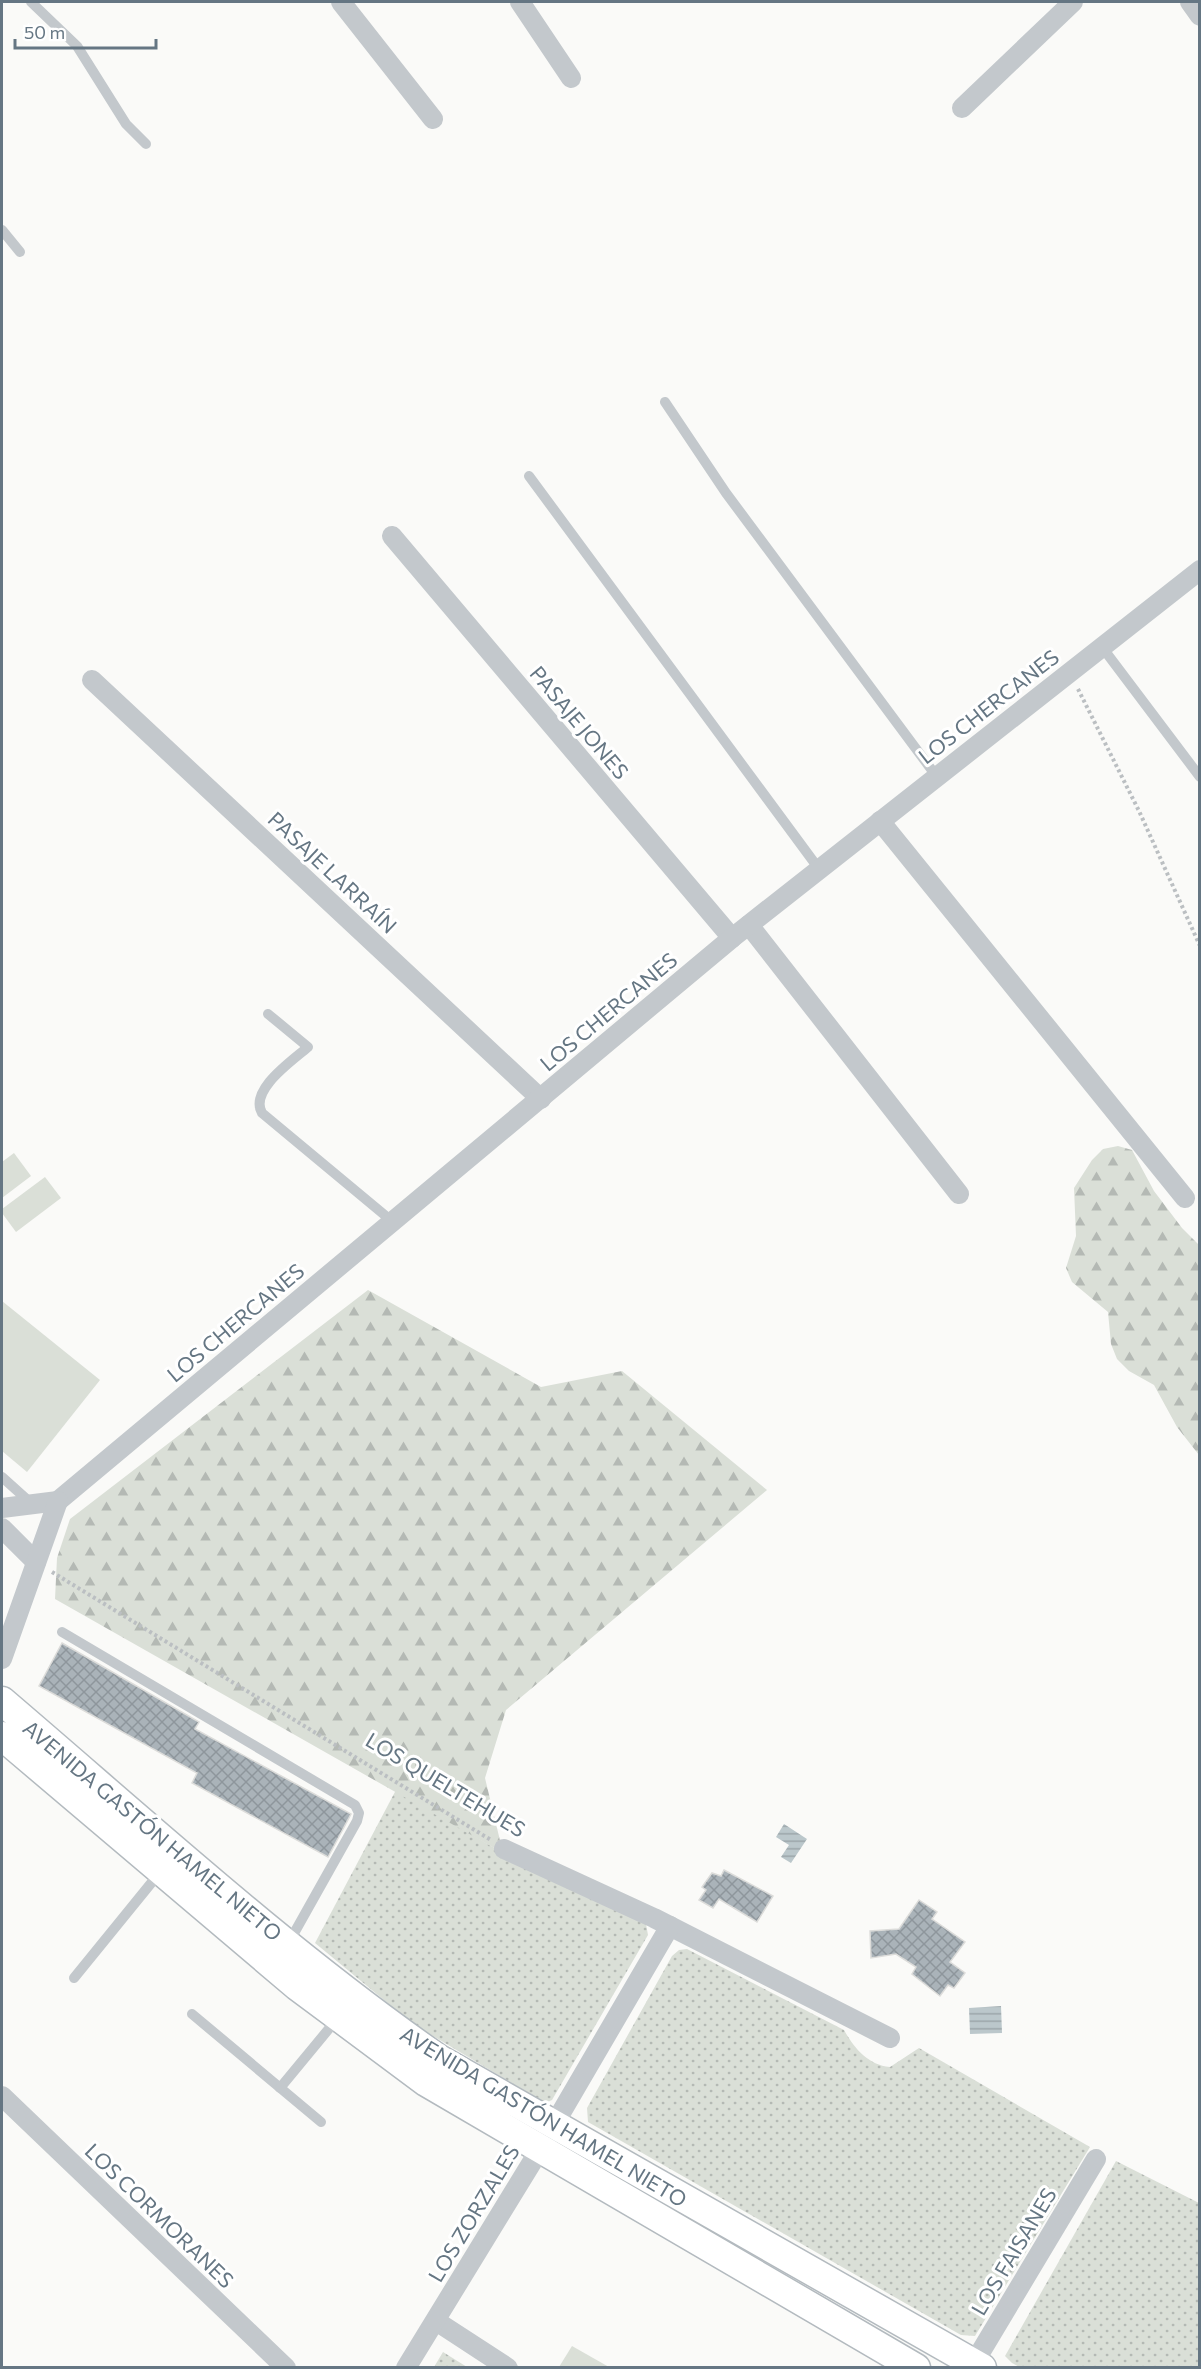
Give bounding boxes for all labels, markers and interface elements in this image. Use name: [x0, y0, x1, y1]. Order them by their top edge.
scale bar: [15, 12, 156, 50]
text: 50 m: [24, 21, 65, 43]
street label: LOS CHERCANES: [913, 644, 1063, 768]
street label: PASAJE JONES: [525, 660, 635, 784]
street label: PASAJE LARRAÍN: [263, 806, 403, 938]
street label: LOS CHERCANES: [534, 946, 682, 1076]
street label: LOS CHERCANES: [161, 1257, 309, 1387]
street label: AVENIDA GASTÓN HAMEL NIETO: [19, 1714, 287, 1946]
street label: LOS QUELTEHUES: [362, 1726, 530, 1842]
street label: AVENIDA GASTÓN HAMEL NIETO: [396, 2020, 692, 2212]
street label: LOS CORMORANES: [81, 2138, 239, 2292]
street label: LOS ZORZALES: [422, 2140, 524, 2286]
street label: LOS FAISANES: [965, 2183, 1061, 2319]

